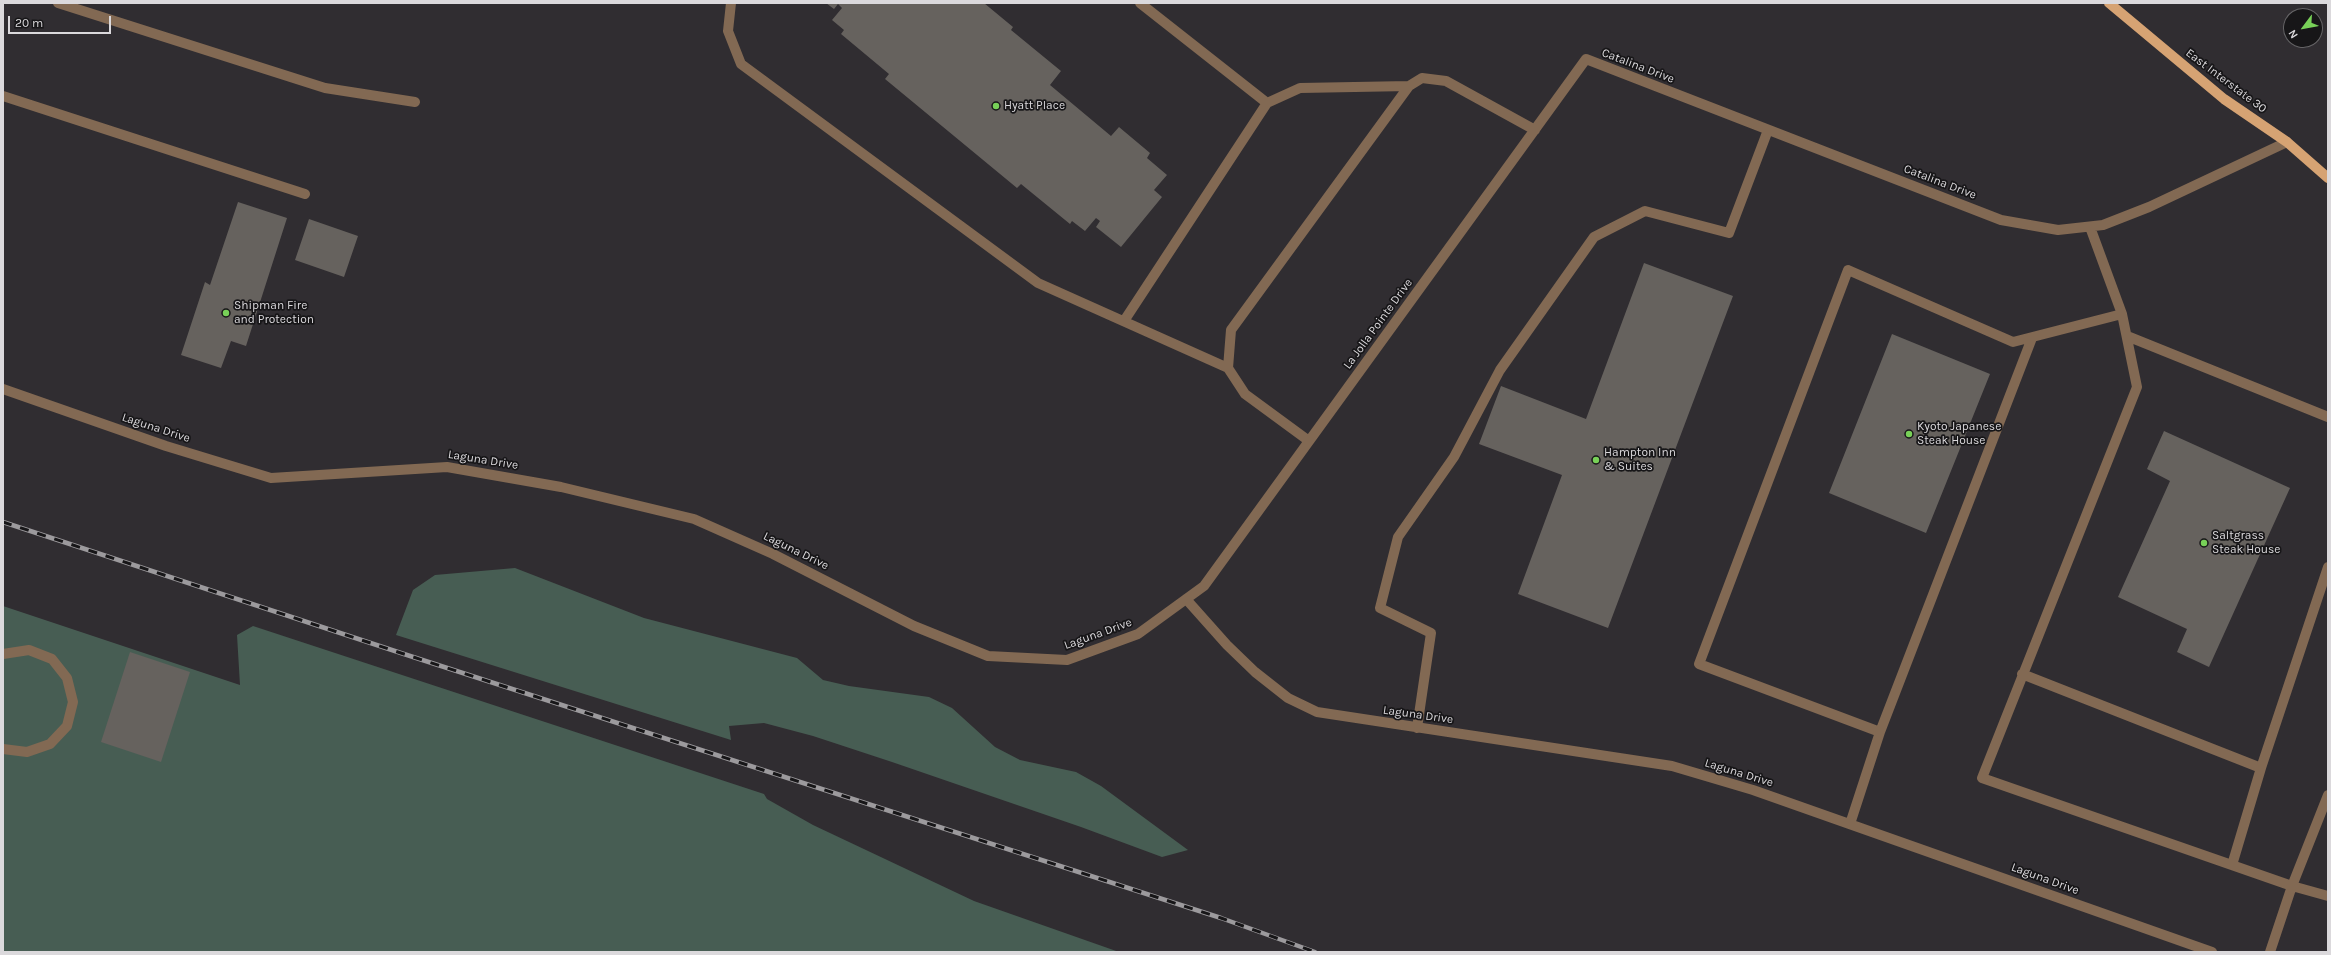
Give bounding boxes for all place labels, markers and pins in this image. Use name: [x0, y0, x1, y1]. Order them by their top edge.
place label: Hyatt Place: [1004, 99, 1065, 113]
marker: Hyatt Place: [991, 101, 1001, 111]
place label: Shipman Fire and Protection: [234, 299, 314, 327]
marker: Shipman Fire and Protection: [221, 308, 231, 318]
place label: Kyoto Japanese Steak House: [1917, 420, 2001, 448]
marker: Kyoto Japanese Steak House: [1904, 429, 1914, 439]
place label: Hampton Inn & Suites: [1604, 446, 1676, 474]
marker: Hampton Inn & Suites: [1591, 455, 1601, 465]
place label: Saltgrass Steak House: [2212, 529, 2280, 557]
marker: Saltgrass Steak House: [2199, 538, 2209, 548]

